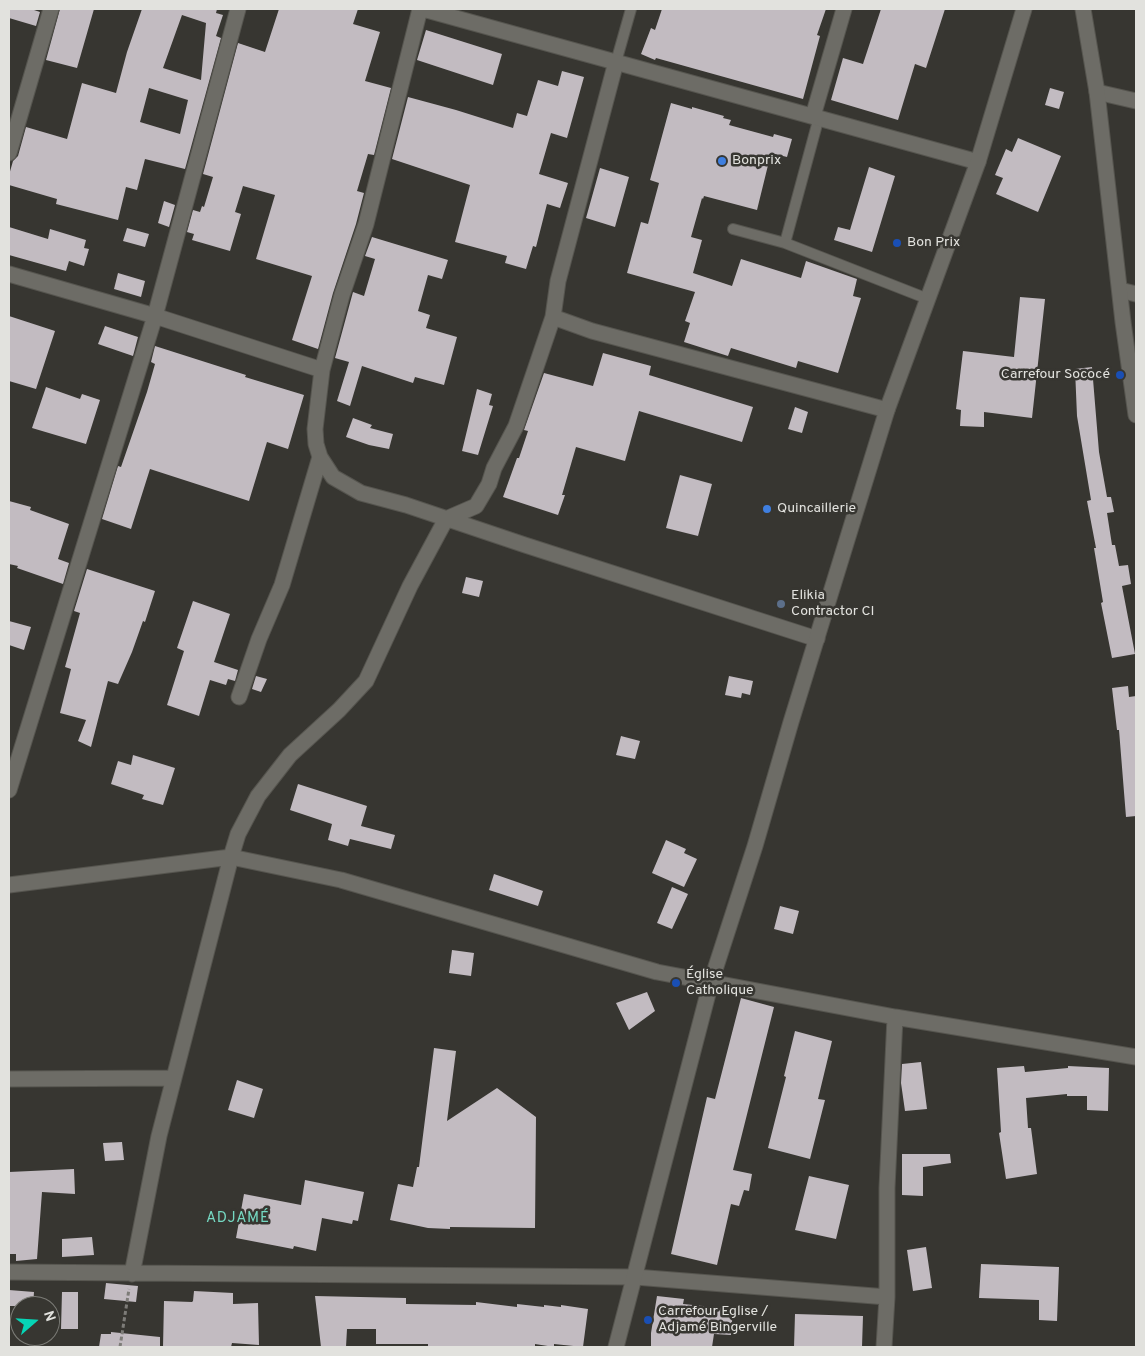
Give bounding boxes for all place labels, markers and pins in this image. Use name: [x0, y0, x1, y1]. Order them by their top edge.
place label: Bonprix: [732, 153, 781, 169]
marker: Bonprix: [716, 155, 728, 167]
place label: Bon Prix: [907, 235, 960, 251]
marker: Bon Prix: [891, 237, 903, 249]
place label: Carrefour Sococé: [1001, 367, 1110, 383]
marker: Carrefour Sococé: [1114, 369, 1126, 381]
place label: Quincaillerie: [777, 501, 856, 517]
marker: Quincaillerie: [761, 503, 773, 515]
place label: Elikia Contractor CI: [791, 588, 874, 620]
marker: Elikia Contractor CI: [775, 598, 787, 610]
place label: Église Catholique: [686, 967, 754, 1000]
marker: Église Catholique: [670, 977, 682, 989]
place label: Carrefour Eglise / Adjamé Bingerville: [658, 1304, 777, 1336]
marker: Carrefour Eglise / Adjamé Bingerville: [642, 1314, 654, 1326]

